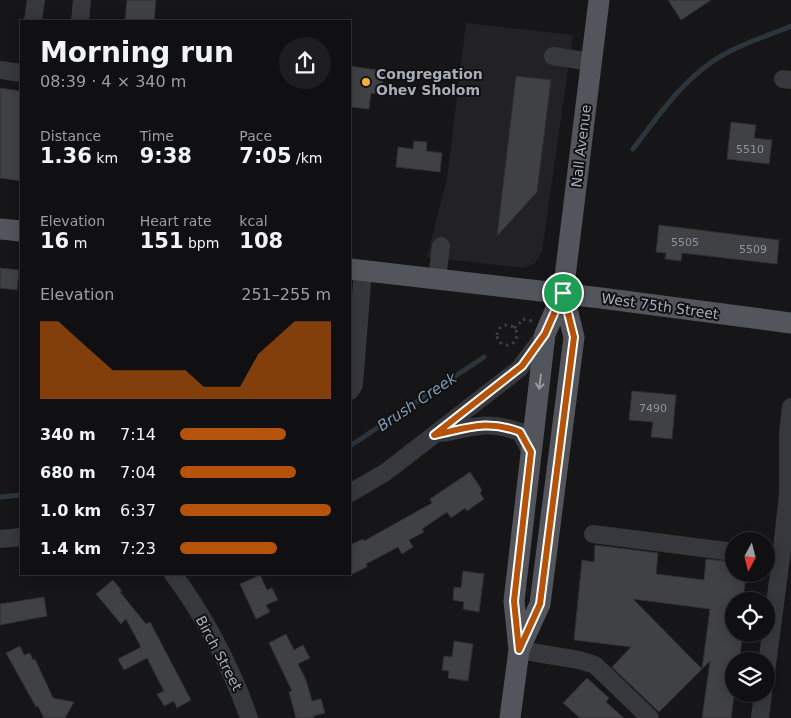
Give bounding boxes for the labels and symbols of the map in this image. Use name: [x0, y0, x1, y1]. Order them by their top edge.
place label: Congregation Ohev Sholom: [376, 66, 483, 98]
marker: Congregation Ohev Sholom: [360, 76, 372, 88]
street label: Nall Avenue: [568, 104, 594, 188]
house number: 5510: [736, 143, 764, 156]
house number: 5505: [671, 236, 699, 249]
house number: 5509: [739, 243, 767, 256]
pin: [542, 272, 584, 314]
street label: West 75th Street: [600, 290, 720, 322]
water label: Brush Creek: [374, 368, 461, 435]
one-way arrow: [535, 374, 545, 390]
house number: 7490: [639, 402, 667, 415]
north arrow: [725, 532, 775, 582]
street label: Birch Street: [193, 613, 246, 694]

